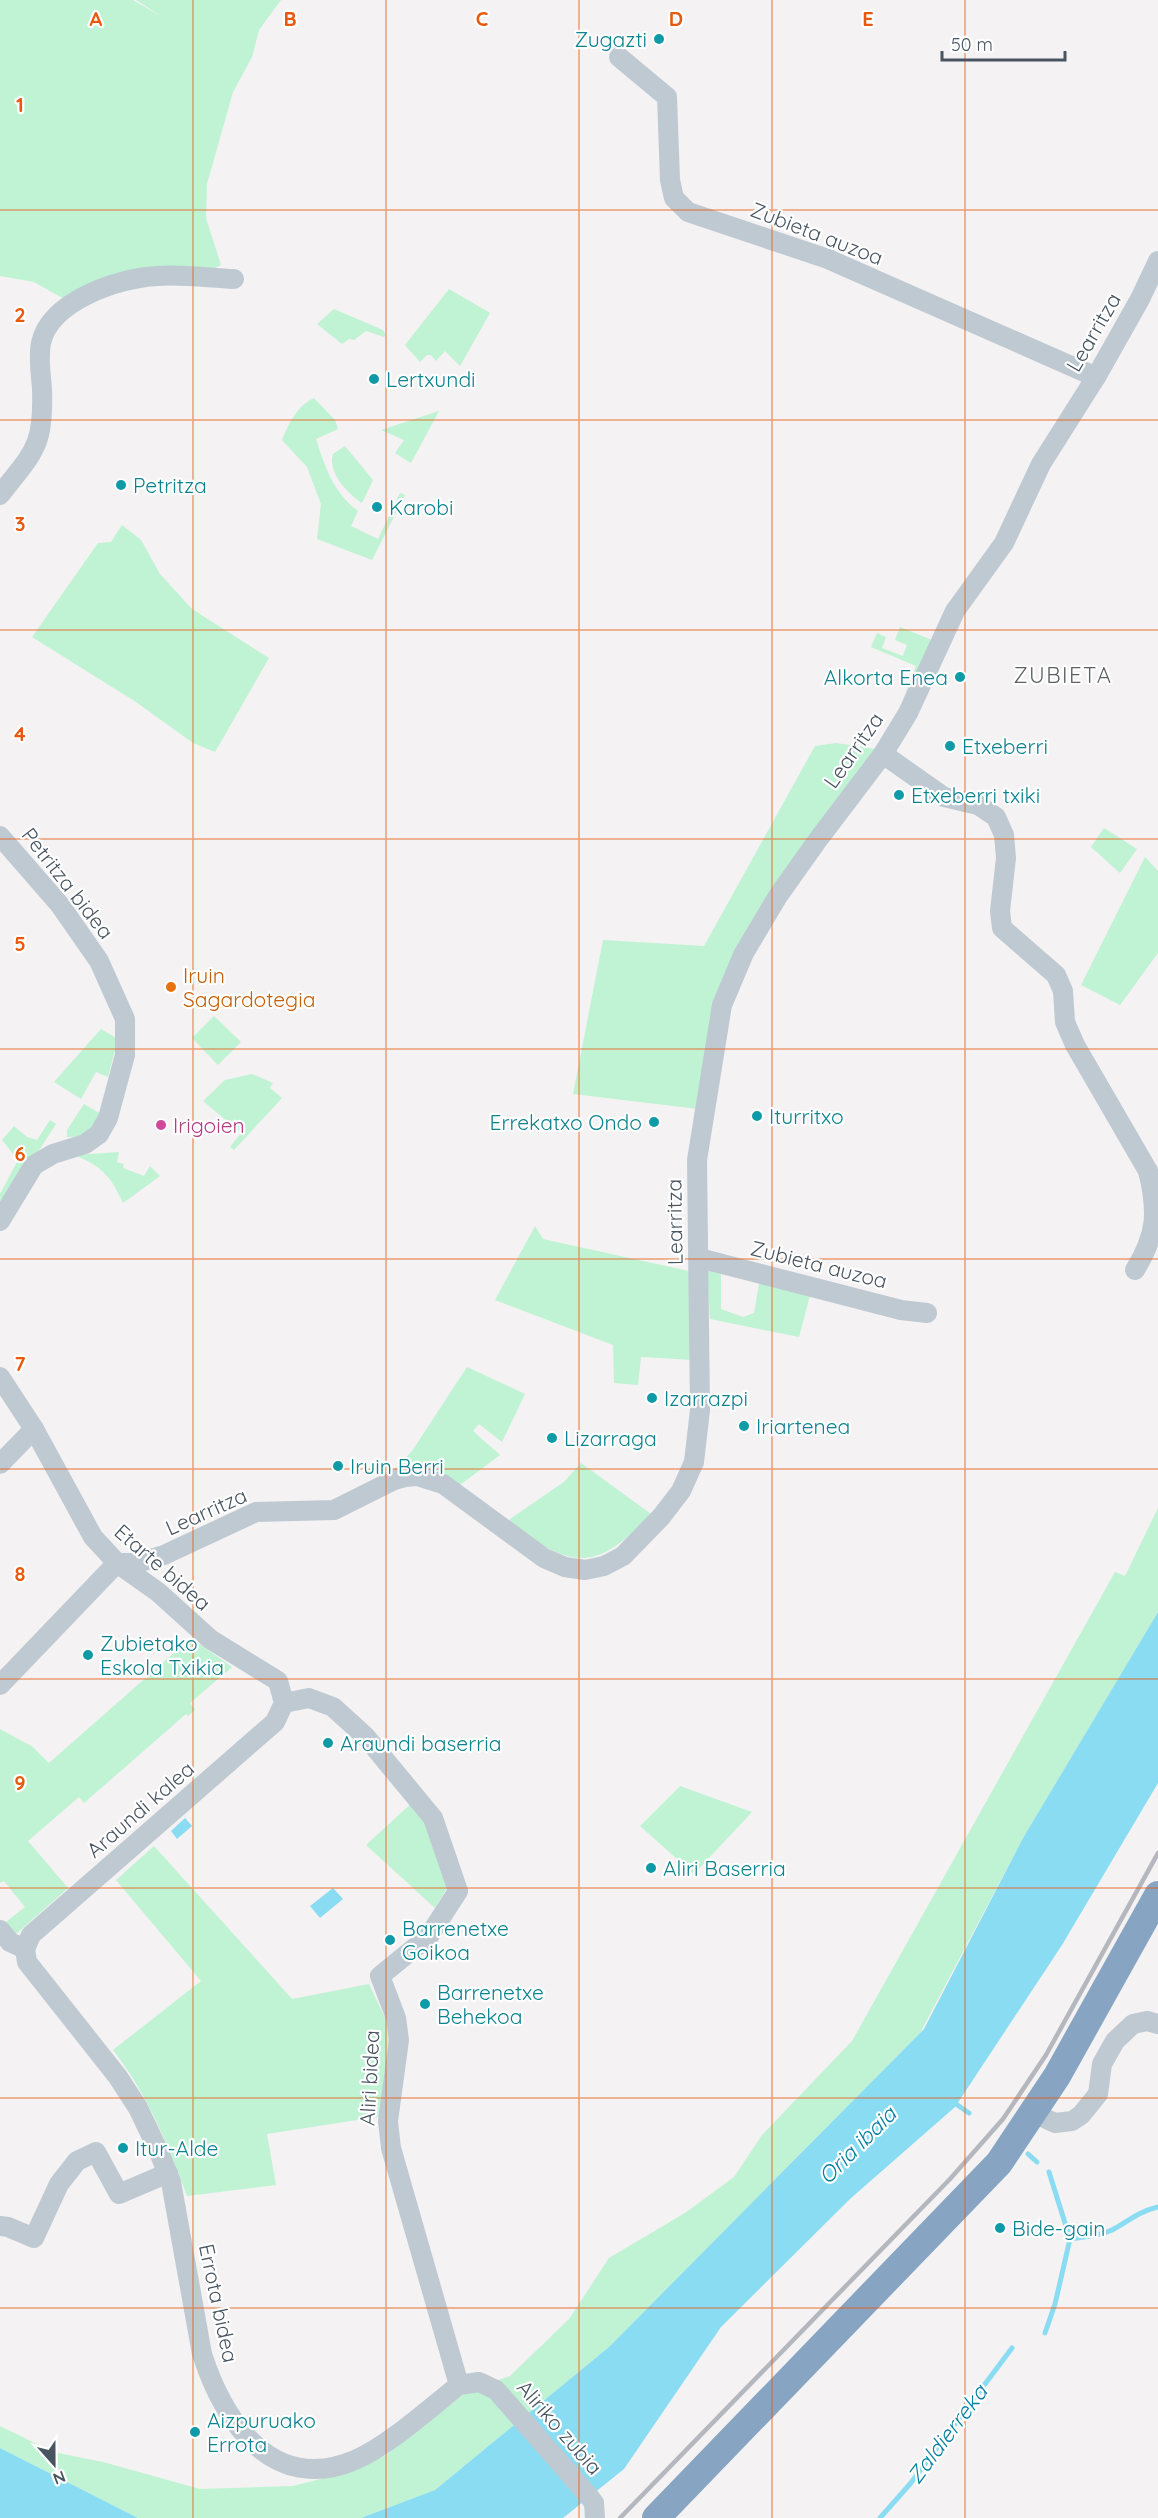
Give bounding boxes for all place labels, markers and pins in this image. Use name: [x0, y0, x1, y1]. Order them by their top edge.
place label: Zugazti: [574, 26, 647, 52]
marker: Zugazti: [652, 32, 666, 46]
place label: Lertxundi: [386, 366, 476, 392]
marker: Lertxundi: [367, 372, 381, 386]
place label: Petritza: [133, 472, 207, 498]
marker: Petritza: [114, 478, 128, 492]
place label: Karobi: [389, 494, 453, 520]
marker: Karobi: [370, 500, 384, 514]
place label: Alkorta Enea: [824, 664, 948, 690]
marker: Alkorta Enea: [953, 670, 967, 684]
place label: Etxeberri: [962, 733, 1048, 759]
marker: Etxeberri: [943, 739, 957, 753]
place label: Etxeberri txiki: [911, 782, 1040, 808]
marker: Etxeberri txiki: [892, 788, 906, 802]
place label: Iruin Sagardotegia: [183, 962, 315, 1012]
marker: Iruin Sagardotegia: [164, 980, 178, 994]
place label: Iturritxo: [769, 1103, 844, 1129]
place label: Errekatxo Ondo: [490, 1109, 642, 1135]
marker: Iturritxo: [750, 1109, 764, 1123]
place label: Irigoien: [173, 1112, 245, 1138]
marker: Errekatxo Ondo: [647, 1115, 661, 1129]
marker: Irigoien: [154, 1118, 168, 1132]
place label: Izarrazpi: [664, 1385, 748, 1411]
marker: Izarrazpi: [645, 1391, 659, 1405]
place label: Iriartenea: [756, 1413, 850, 1439]
marker: Iriartenea: [737, 1419, 751, 1433]
place label: Lizarraga: [564, 1425, 657, 1451]
marker: Lizarraga: [545, 1431, 559, 1445]
place label: Iruin Berri: [350, 1453, 444, 1479]
marker: Iruin Berri: [331, 1459, 345, 1473]
place label: Zubietako Eskola Txikia: [100, 1630, 224, 1680]
marker: Zubietako Eskola Txikia: [81, 1648, 95, 1662]
place label: Araundi baserria: [340, 1730, 502, 1756]
marker: Araundi baserria: [321, 1736, 335, 1750]
place label: Aliri Baserria: [663, 1855, 786, 1881]
marker: Aliri Baserria: [644, 1861, 658, 1875]
place label: Barrenetxe Goikoa: [402, 1915, 509, 1965]
marker: Barrenetxe Goikoa: [383, 1933, 397, 1947]
place label: Barrenetxe Behekoa: [437, 1979, 544, 2029]
marker: Barrenetxe Behekoa: [418, 1997, 432, 2011]
place label: Itur-Alde: [135, 2135, 218, 2161]
marker: Itur-Alde: [116, 2141, 130, 2155]
place label: Bide-gain: [1012, 2215, 1105, 2241]
marker: Bide-gain: [993, 2221, 1007, 2235]
place label: Aizpuruako Errota: [207, 2407, 316, 2457]
marker: Aizpuruako Errota: [188, 2425, 202, 2439]

